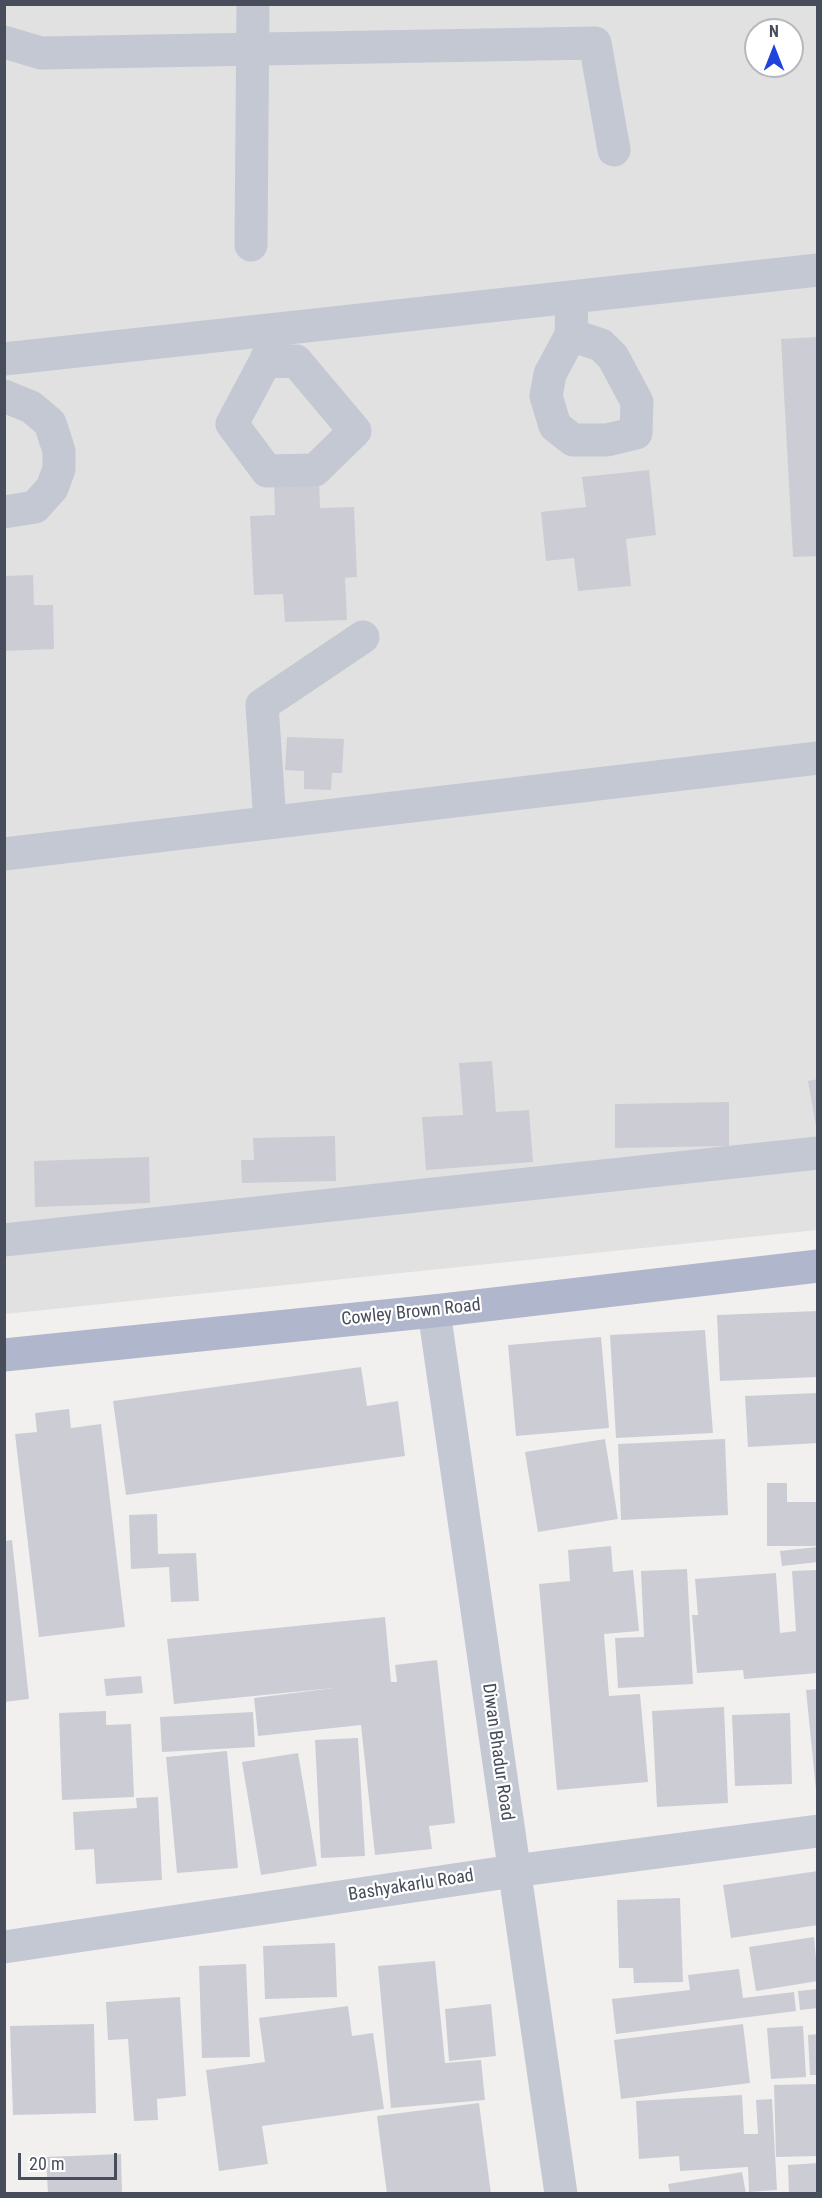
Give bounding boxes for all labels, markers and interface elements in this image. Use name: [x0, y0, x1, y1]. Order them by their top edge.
north arrow: [744, 18, 804, 78]
text: N: [769, 22, 779, 41]
street label: Cowley Brown Road: [340, 1295, 482, 1331]
street label: Diwan Bhadur Road: [477, 1682, 517, 1822]
street label: Bashyakarlu Road: [347, 1865, 475, 1907]
scale bar: [21, 2141, 120, 2179]
text: 20 m: [29, 2153, 64, 2174]

